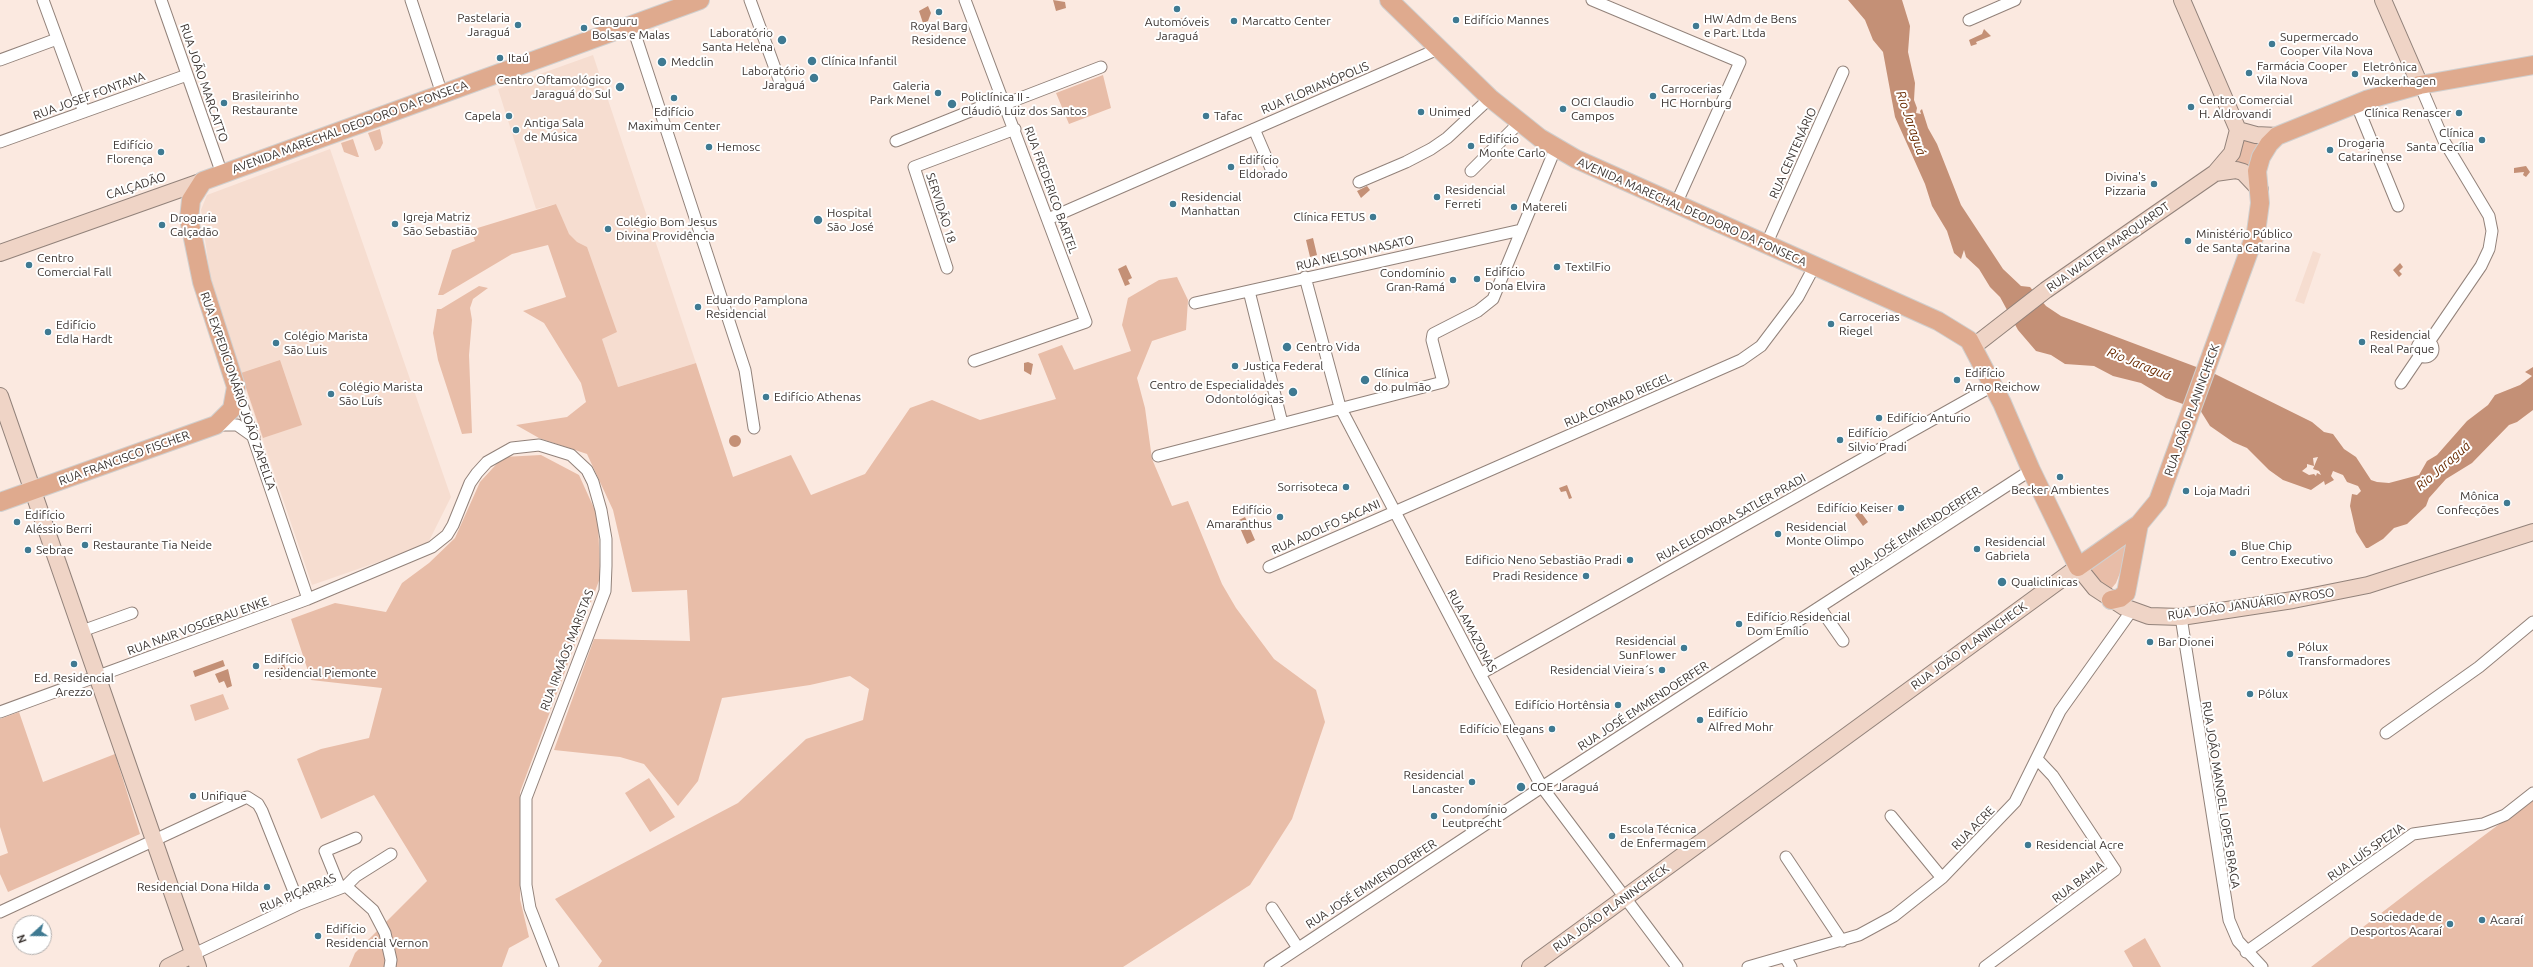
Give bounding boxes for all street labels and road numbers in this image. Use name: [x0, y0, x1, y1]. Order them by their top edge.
street label: RUA JOÃO MARCATTO: [177, 22, 231, 144]
street label: RUA FLORIANÓPOLIS: [1259, 59, 1371, 117]
street label: RUA JOSEF FONTANA: [31, 69, 147, 123]
street label: AVENIDA MARECHAL DEODORO DA FONSECA: [230, 78, 470, 176]
street label: RUA CENTENÁRIO: [1766, 105, 1820, 201]
street label: RUA FREDERICO BARTEL: [1021, 124, 1081, 256]
street label: AVENIDA MARECHAL DEODORO DA FONSECA: [1575, 155, 1809, 269]
street label: CALÇADÃO: [104, 170, 168, 202]
street label: SERVIDÃO 18: [923, 171, 959, 245]
street label: RUA WALTER MARQUARDT: [2044, 199, 2172, 295]
street label: RUA NELSON NASATO: [1295, 232, 1415, 274]
street label: RUA EXPEDICIONÁRIO JOÃO ZAPELLA: [197, 290, 279, 492]
street label: RUA JOÃO PLANINCHECK: [2161, 342, 2223, 478]
street label: RUA CONRAD RIEGEL: [1562, 370, 1674, 430]
street label: RUA FRANCISCO FISCHER: [57, 428, 191, 488]
street label: RUA ELEONORA SATLER PRADI: [1654, 471, 1808, 565]
street label: RUA JOSÉ EMMENDOERFER: [1847, 483, 1983, 579]
street label: RUA ADOLFO SACANI: [1269, 497, 1383, 557]
street label: RUA JOÃO JANUÁRIO AYROSO: [2167, 585, 2335, 623]
street label: RUA IRMÃOS MARISTAS: [537, 587, 597, 713]
street label: RUA AMAZONAS: [1444, 587, 1500, 675]
street label: RUA NAIR VOSGERAU ENKE: [125, 594, 271, 658]
street label: RUA JOÃO PLANINCHECK: [1908, 599, 2030, 693]
street label: RUA JOSÉ EMMENDOERFER: [1575, 658, 1711, 754]
street label: RUA JOÃO MANOEL LOPES BRAGA: [2199, 700, 2243, 890]
street label: RUA ACRE: [1949, 803, 1997, 853]
street label: RUA LUÍS SPEZIA: [2325, 820, 2407, 884]
street label: RUA JOSÉ EMMENDOERFER: [1303, 836, 1439, 932]
street label: RUA BAHIA: [2049, 858, 2107, 906]
street label: RUA JOÃO PLANINCHECK: [1550, 861, 1672, 955]
street label: RUA PIÇARRAS: [258, 870, 338, 916]

